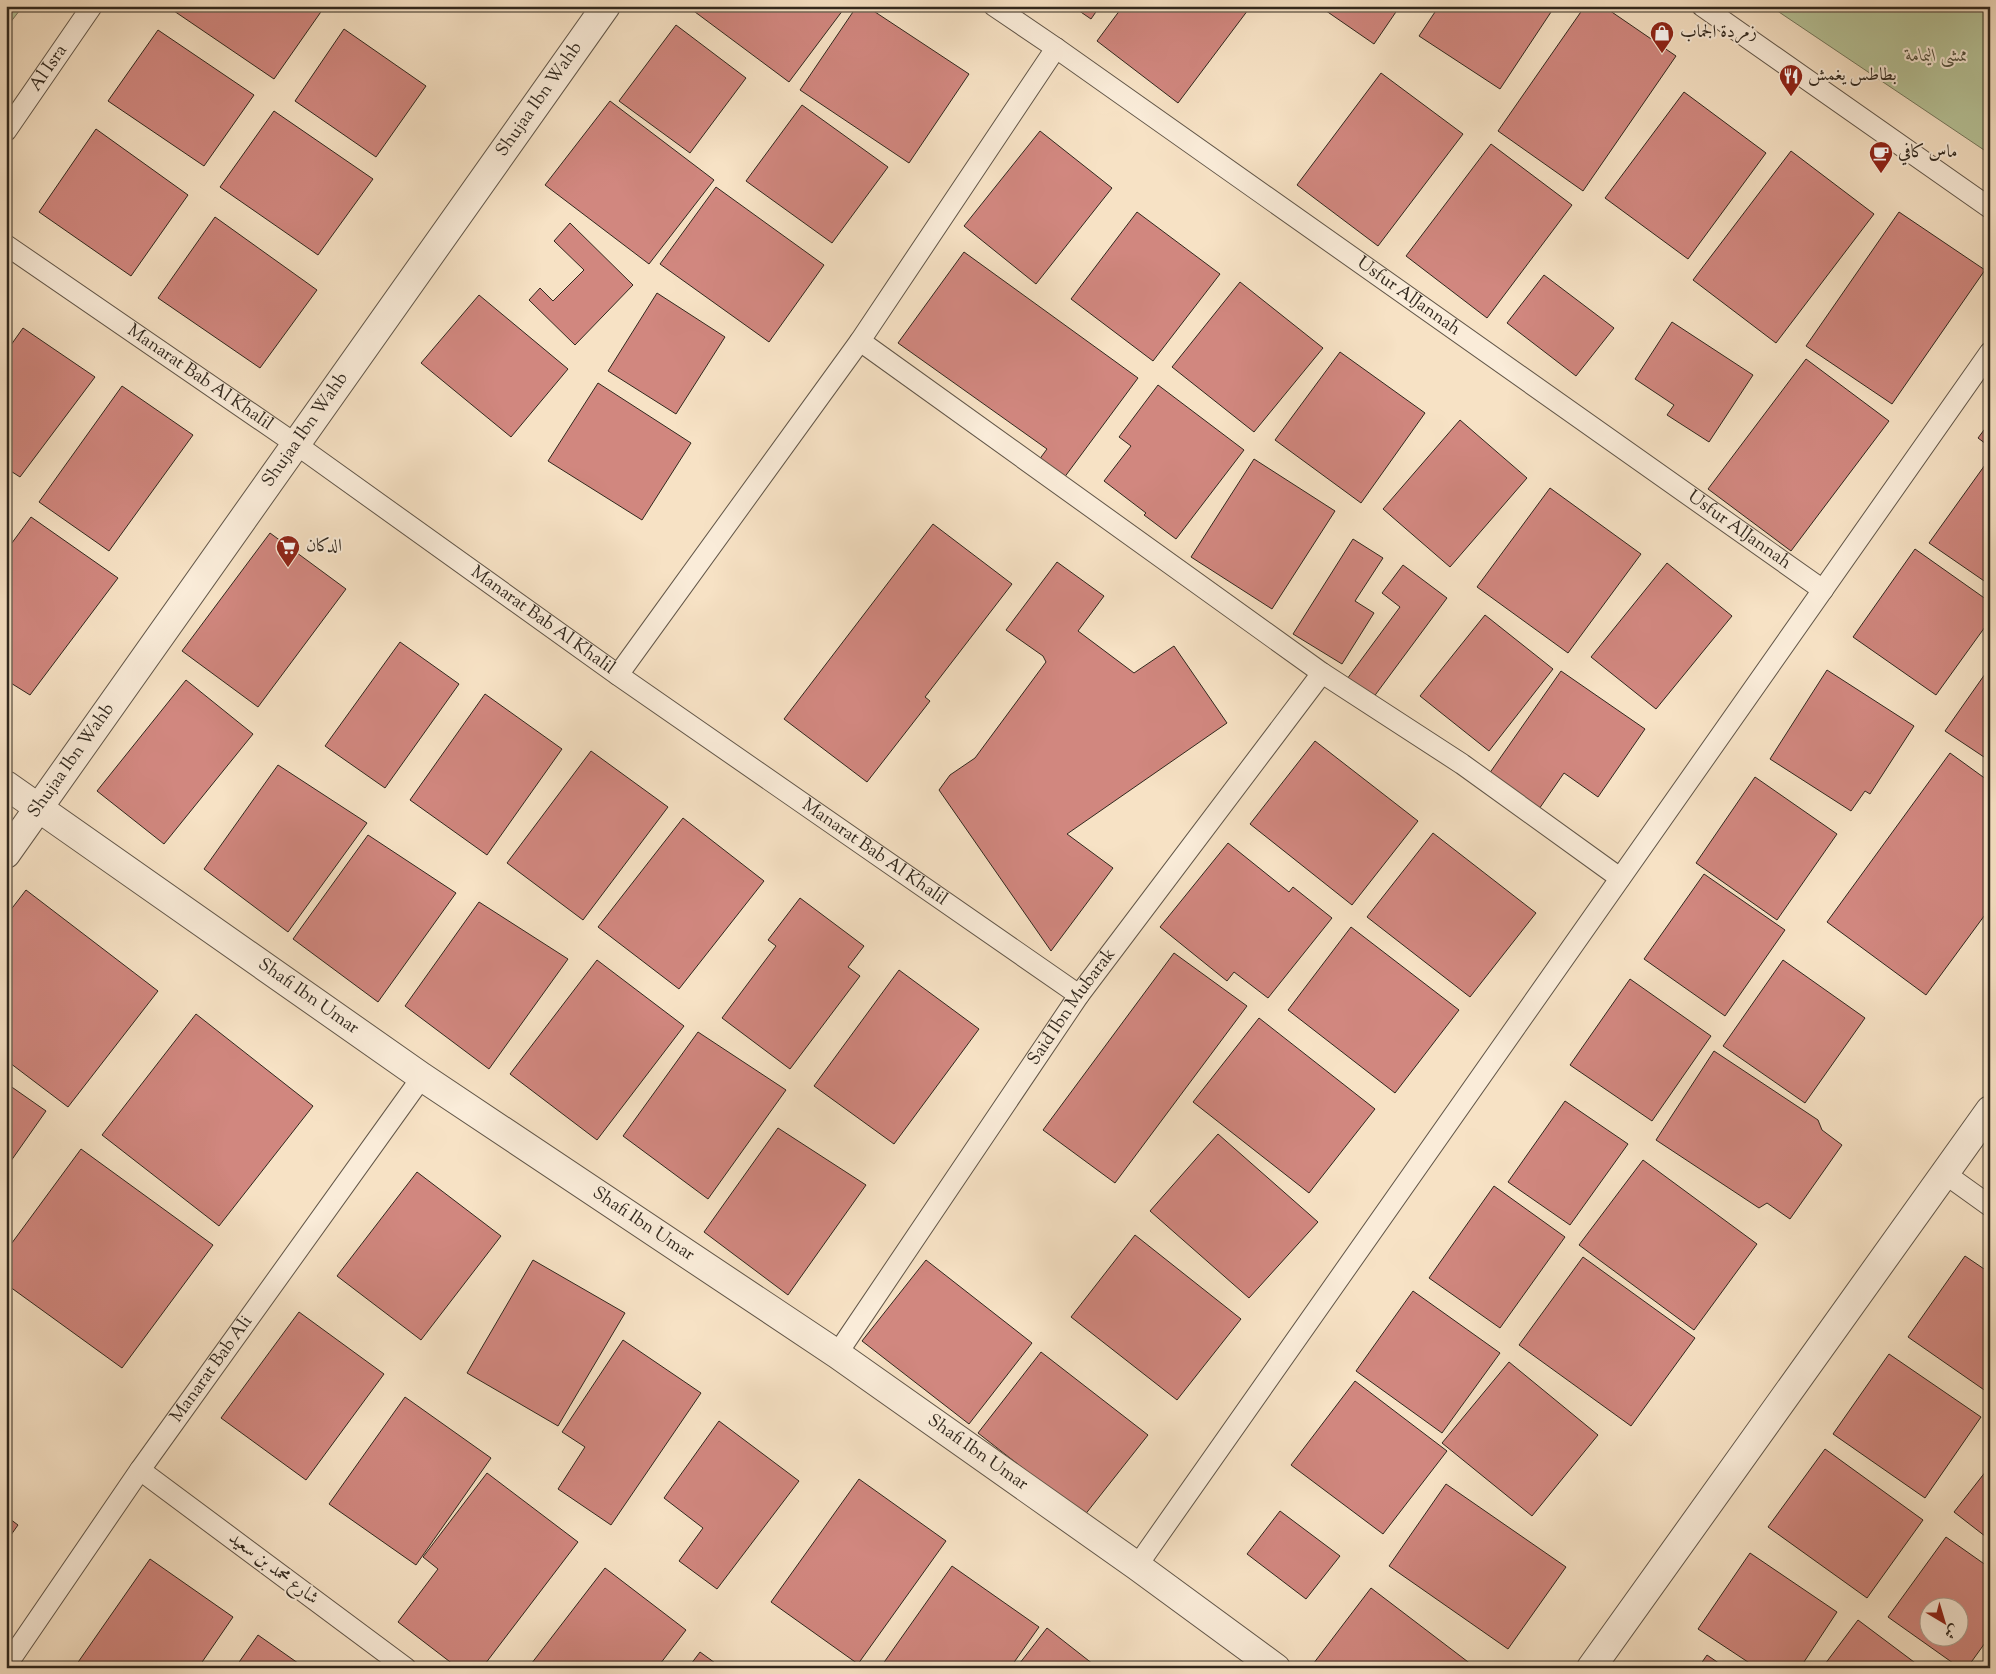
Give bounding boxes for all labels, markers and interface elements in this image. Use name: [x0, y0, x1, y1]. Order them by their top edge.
shop icon: زمردة الجماب: [1649, 20, 1675, 54]
place label: زمردة الجماب: [1680, 20, 1757, 46]
street label: Shujaa Ibn Wahb: [490, 37, 589, 162]
street label: Al Isra: [24, 40, 74, 97]
park label: ممشى اليمامة: [1904, 44, 1968, 70]
restaurant icon: بطاطس يغمش: [1778, 63, 1804, 97]
place label: بطاطس يغمش: [1808, 63, 1897, 89]
cafe icon: ماس كافي: [1868, 140, 1894, 174]
place label: ماس كافي: [1898, 140, 1958, 166]
street label: Usfur AlJannah: [1351, 251, 1466, 343]
street label: Manarat Bab Al Khalil: [121, 319, 278, 438]
street label: Shujaa Ibn Wahb: [256, 368, 355, 493]
street label: Usfur AlJannah: [1681, 485, 1797, 577]
supermarket icon: الدكان: [275, 534, 301, 568]
place label: الدكان: [306, 534, 342, 560]
street label: Manarat Bab Al Khalil: [465, 560, 620, 682]
street label: Shujaa Ibn Wahb: [22, 698, 122, 824]
street label: Manarat Bab Al Khalil: [796, 793, 952, 913]
street label: Said Ibn Mubarak: [1022, 943, 1123, 1071]
street label: Shafi Ibn Umar: [252, 952, 364, 1042]
street label: Shafi Ibn Umar: [587, 1181, 700, 1268]
street label: Manarat Bab Ali: [165, 1311, 259, 1429]
street label: Shafi Ibn Umar: [922, 1408, 1033, 1498]
street label: شارع محمد بن سعيد: [222, 1526, 324, 1612]
north arrow: [1918, 1596, 1968, 1646]
text: ش: [1939, 1619, 1962, 1643]

